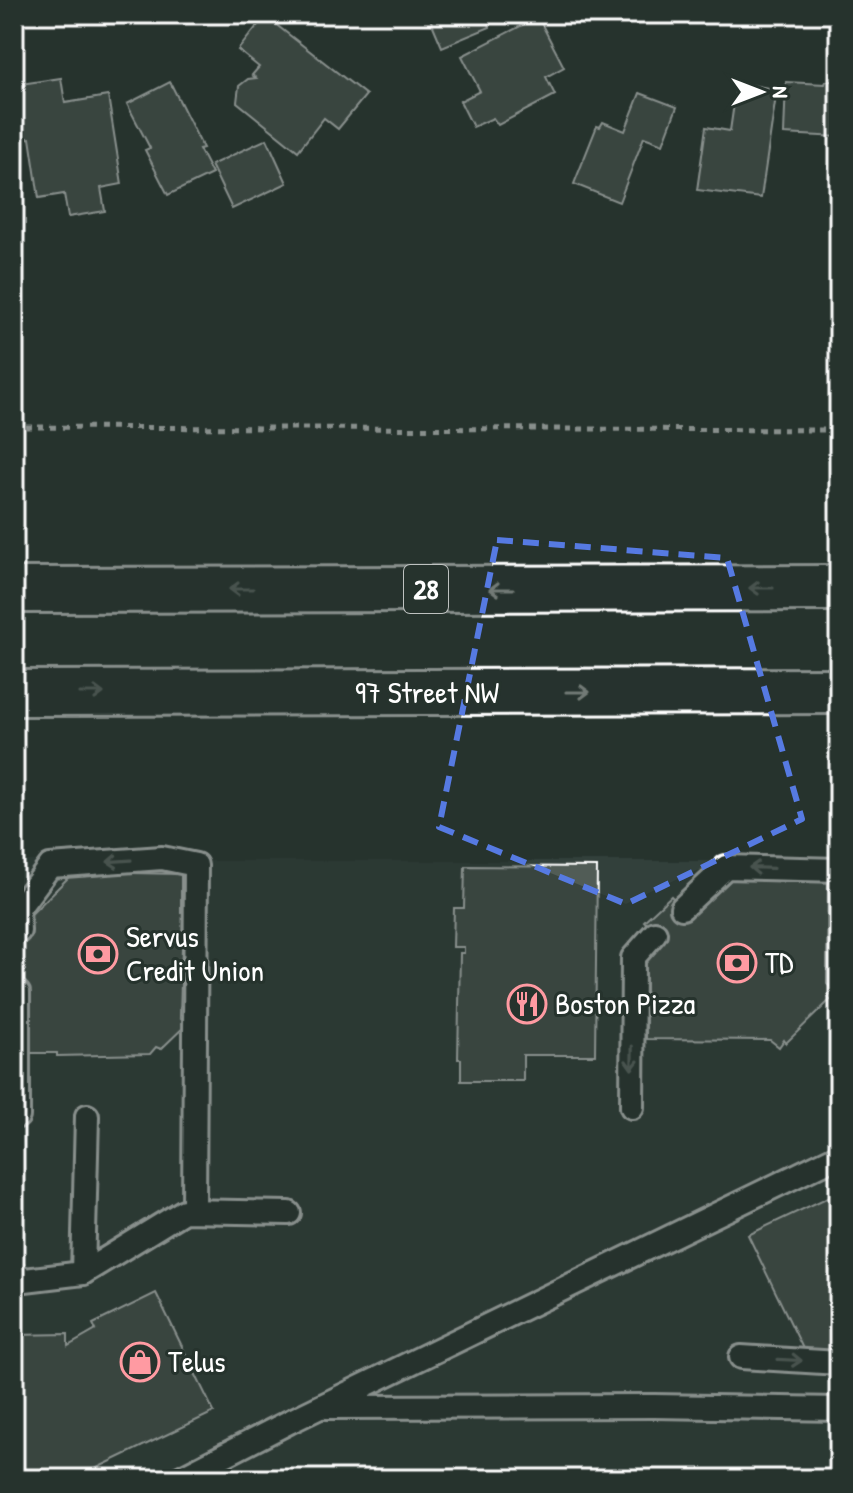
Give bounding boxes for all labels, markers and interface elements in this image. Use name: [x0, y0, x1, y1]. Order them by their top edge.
north arrow: [721, 52, 801, 132]
text: N: [766, 86, 796, 98]
road number: 28: [404, 565, 448, 613]
one-way arrow: [748, 580, 775, 596]
one-way arrow: [228, 581, 255, 597]
one-way arrow: [488, 581, 515, 597]
street label: 97 Street NW: [355, 672, 499, 712]
one-way arrow: [564, 684, 591, 700]
one-way arrow: [78, 685, 105, 701]
one-way arrow: [106, 854, 133, 869]
one-way arrow: [748, 860, 775, 876]
place label: Servus Credit Union: [126, 916, 264, 990]
bank icon: Servus Credit Union: [77, 933, 119, 975]
bank icon: TD: [716, 942, 758, 984]
place label: TD: [765, 942, 794, 982]
restaurant icon: Boston Pizza: [506, 983, 548, 1025]
place label: Boston Pizza: [555, 983, 696, 1023]
one-way arrow: [625, 1044, 640, 1071]
shop icon: Telus: [119, 1341, 161, 1383]
place label: Telus: [168, 1341, 226, 1381]
one-way arrow: [776, 1353, 803, 1368]

